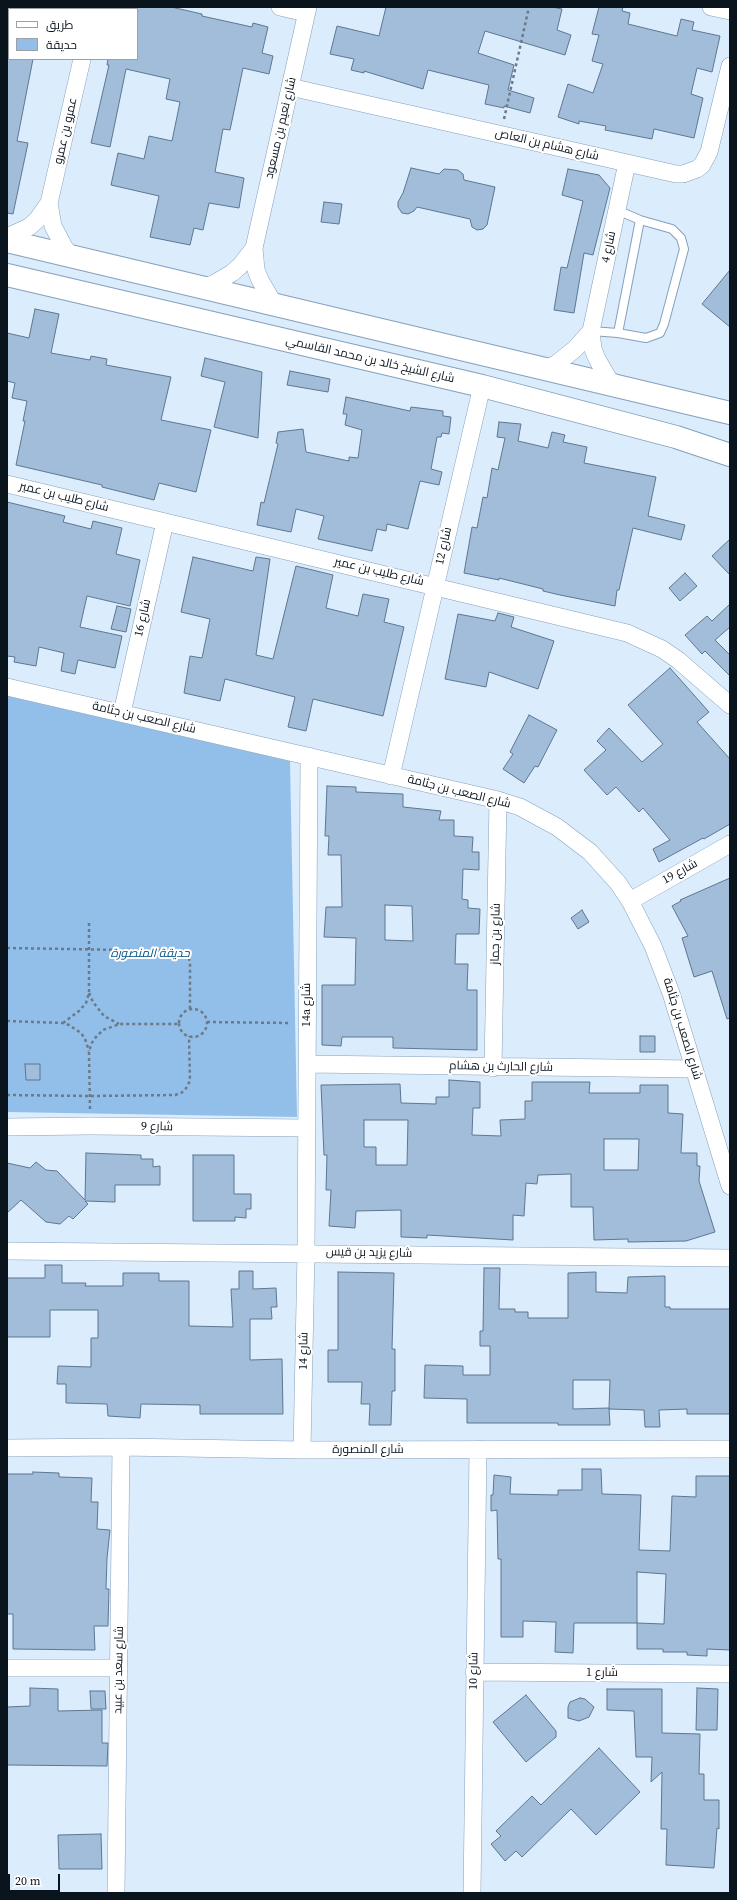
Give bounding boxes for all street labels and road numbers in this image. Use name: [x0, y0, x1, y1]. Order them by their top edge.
street label: شارع نعيم بن مسعود: [262, 76, 300, 180]
street label: عمرو بن عمرو: [51, 96, 81, 166]
street label: شارع هشام بن العاص: [494, 126, 600, 164]
street label: شارع 4: [599, 230, 619, 264]
street label: شارع الشيخ خالد بن محمد القاسمي: [284, 334, 456, 386]
street label: شارع طليب بن عمير: [18, 479, 110, 515]
street label: شارع 12: [433, 526, 455, 566]
street label: شارع طليب بن عمير: [333, 555, 425, 589]
street label: شارع 16: [132, 598, 154, 638]
street label: شارع الصعب بن جثامة: [91, 699, 197, 737]
street label: شارع الصعب بن جثامة: [406, 772, 512, 812]
street label: شارع 19: [660, 856, 700, 888]
street label: شارع بن جماز: [488, 903, 504, 965]
street label: شارع الصعب بن جثامة: [660, 976, 704, 1082]
street label: 14a شارع: [300, 983, 314, 1027]
street label: شارع الحارث بن هشام: [449, 1059, 553, 1075]
street label: شارع 9: [141, 1120, 173, 1134]
street label: شارع يزيد بن قيس: [326, 1245, 412, 1261]
street label: شارع 14: [296, 1332, 312, 1370]
street label: شارع المنصورة: [332, 1443, 404, 1457]
street label: شارع سعد بن عبيد: [111, 1626, 127, 1714]
street label: شارع 10: [466, 1652, 482, 1690]
street label: شارع 1: [586, 1666, 618, 1680]

